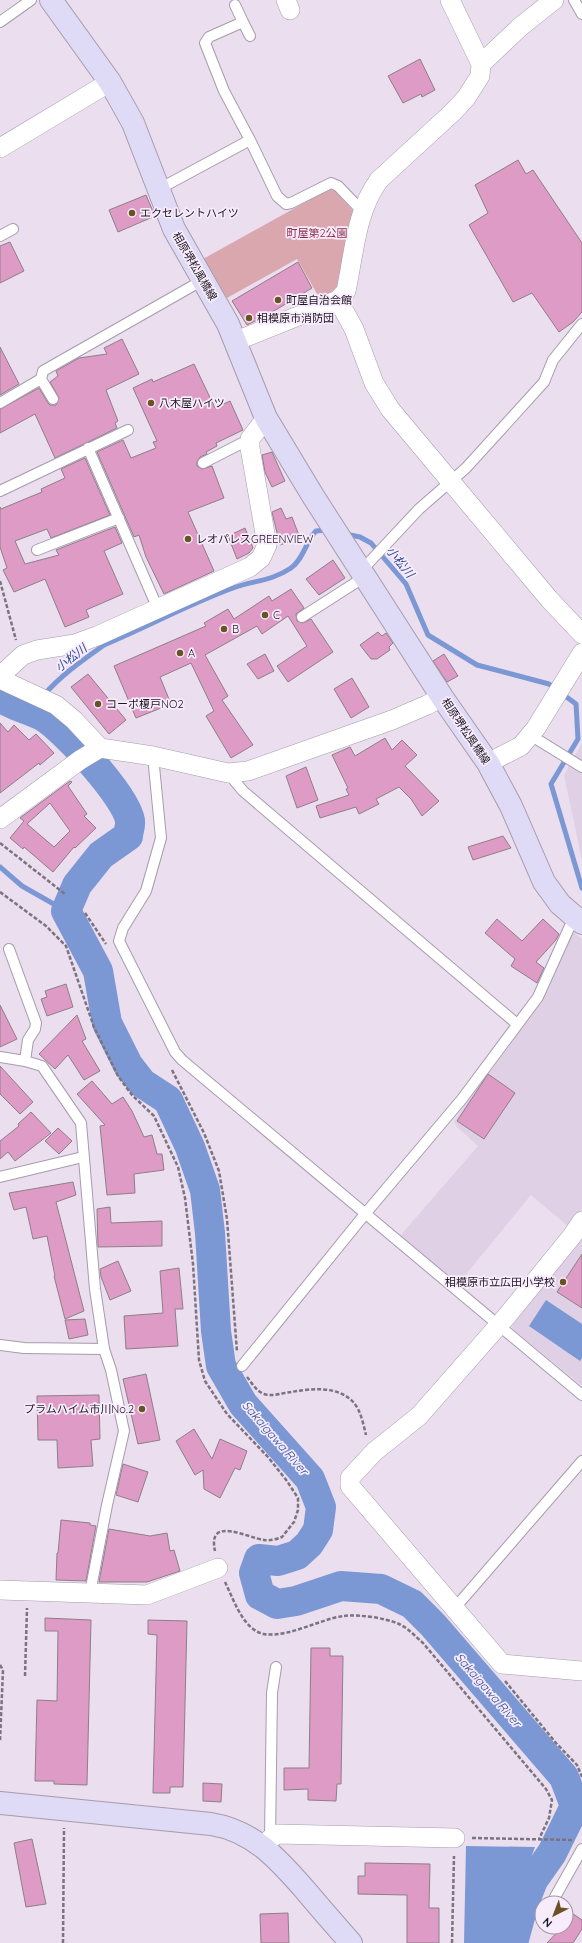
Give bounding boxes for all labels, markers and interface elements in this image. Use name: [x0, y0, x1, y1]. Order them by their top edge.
place label: エクセレントハイツ: [140, 206, 239, 220]
marker: エクセレントハイツ: [127, 208, 137, 218]
park label: 町屋第2公園: [286, 226, 348, 240]
street label: 相原堺松風橋線: [170, 229, 220, 303]
place label: 町屋自治会館: [286, 293, 352, 307]
marker: 町屋自治会館: [273, 295, 283, 305]
place label: 相模原市消防団: [257, 311, 334, 325]
marker: 相模原市消防団: [244, 313, 254, 323]
place label: 八木屋ハイツ: [159, 396, 225, 410]
marker: 八木屋ハイツ: [146, 398, 156, 408]
place label: レオパレスGREENVIEW: [196, 532, 314, 546]
marker: レオパレスGREENVIEW: [183, 534, 193, 544]
water label: 小松川: [383, 543, 419, 582]
place label: C: [273, 608, 280, 622]
marker: C: [260, 610, 270, 620]
place label: B: [232, 622, 239, 636]
marker: B: [219, 624, 229, 634]
water label: 小松川: [52, 639, 91, 675]
place label: A: [188, 646, 195, 660]
marker: A: [175, 648, 185, 658]
street label: 相原堺松風橋線: [439, 695, 493, 767]
place label: コーポ榎戸NO2: [106, 697, 184, 711]
marker: コーポ榎戸NO2: [93, 699, 103, 709]
place label: 相模原市立広田小学校: [445, 1275, 555, 1289]
marker: 相模原市立広田小学校: [558, 1277, 568, 1287]
water label: Sakaigawa River: [239, 1398, 312, 1479]
place label: プラムハイム市川No.2: [24, 1402, 134, 1416]
marker: プラムハイム市川No.2: [137, 1404, 147, 1414]
water label: Sakaigawa River: [452, 1650, 525, 1731]
north arrow: [534, 1895, 574, 1935]
text: N: [540, 1915, 555, 1930]

